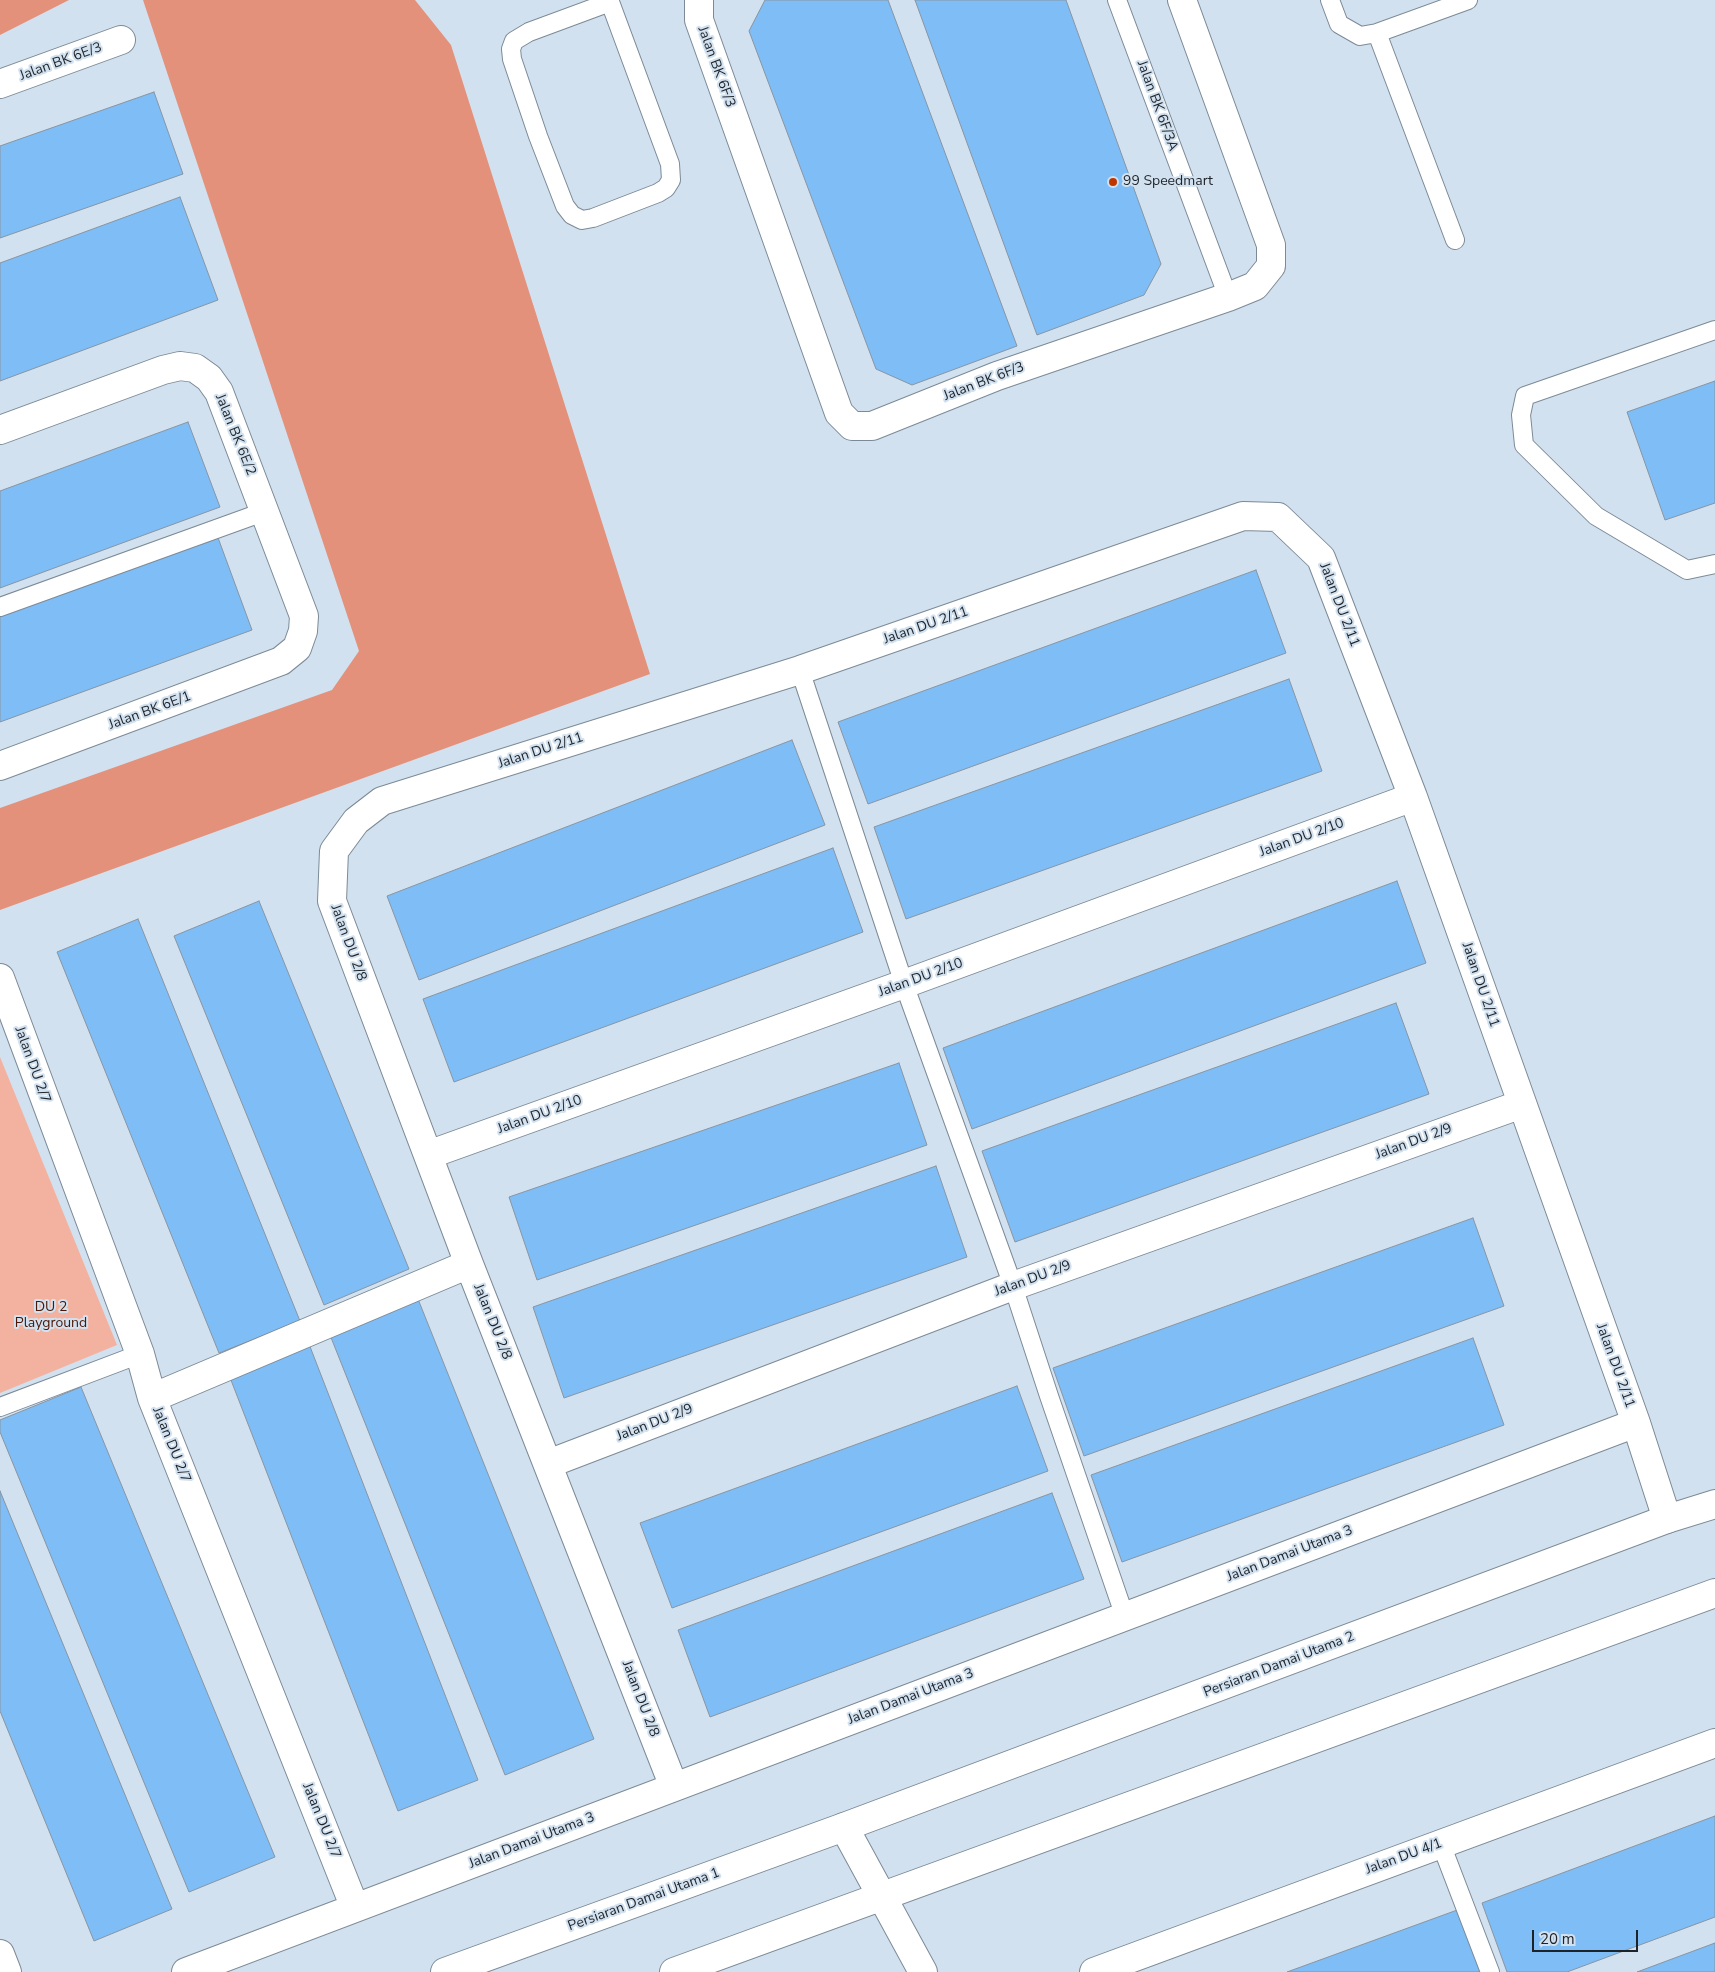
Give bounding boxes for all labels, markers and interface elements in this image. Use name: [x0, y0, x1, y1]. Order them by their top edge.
street label: Jalan BK 6F/3: [694, 24, 738, 110]
street label: Jalan BK 6E/3: [18, 39, 104, 85]
street label: Jalan BK 6F/3A: [1133, 58, 1181, 154]
place label: 99 Speedmart: [1123, 174, 1213, 190]
marker: 99 Speedmart: [1107, 176, 1119, 188]
street label: Jalan BK 6F/3: [941, 359, 1027, 405]
street label: Jalan BK 6E/2: [211, 392, 259, 478]
street label: Jalan DU 2/11: [1315, 561, 1363, 649]
street label: Jalan DU 2/11: [881, 604, 971, 648]
street label: Jalan BK 6E/1: [107, 688, 193, 734]
street label: Jalan DU 2/11: [496, 729, 586, 773]
street label: Jalan DU 2/10: [1258, 815, 1346, 861]
street label: Jalan DU 2/8: [326, 903, 370, 983]
street label: Jalan DU 2/11: [1458, 940, 1502, 1030]
street label: Jalan DU 2/10: [877, 955, 965, 1001]
street label: Jalan DU 2/7: [10, 1025, 54, 1105]
street label: Jalan DU 2/10: [496, 1092, 584, 1138]
street label: Jalan DU 2/9: [1374, 1120, 1454, 1164]
street label: Jalan DU 2/9: [993, 1257, 1073, 1301]
street label: Jalan DU 2/8: [469, 1282, 515, 1362]
park label: DU 2 Playground: [15, 1300, 87, 1332]
street label: Jalan DU 2/11: [1592, 1322, 1638, 1410]
street label: Jalan DU 2/9: [615, 1401, 695, 1445]
street label: Jalan DU 2/7: [148, 1405, 194, 1485]
street label: Jalan Damai Utama 3: [1225, 1522, 1355, 1586]
street label: Persiaran Damai Utama 2: [1201, 1628, 1357, 1702]
street label: Jalan DU 2/8: [618, 1659, 662, 1739]
street label: Jalan Damai Utama 3: [846, 1665, 976, 1729]
street label: Jalan DU 2/7: [298, 1781, 344, 1861]
street label: Jalan Damai Utama 3: [467, 1809, 597, 1873]
street label: Jalan DU 4/1: [1364, 1835, 1444, 1879]
street label: Persiaran Damai Utama 1: [566, 1865, 722, 1935]
scale bar: [1535, 1920, 1641, 1952]
text: 20 m: [1540, 1929, 1575, 1949]

